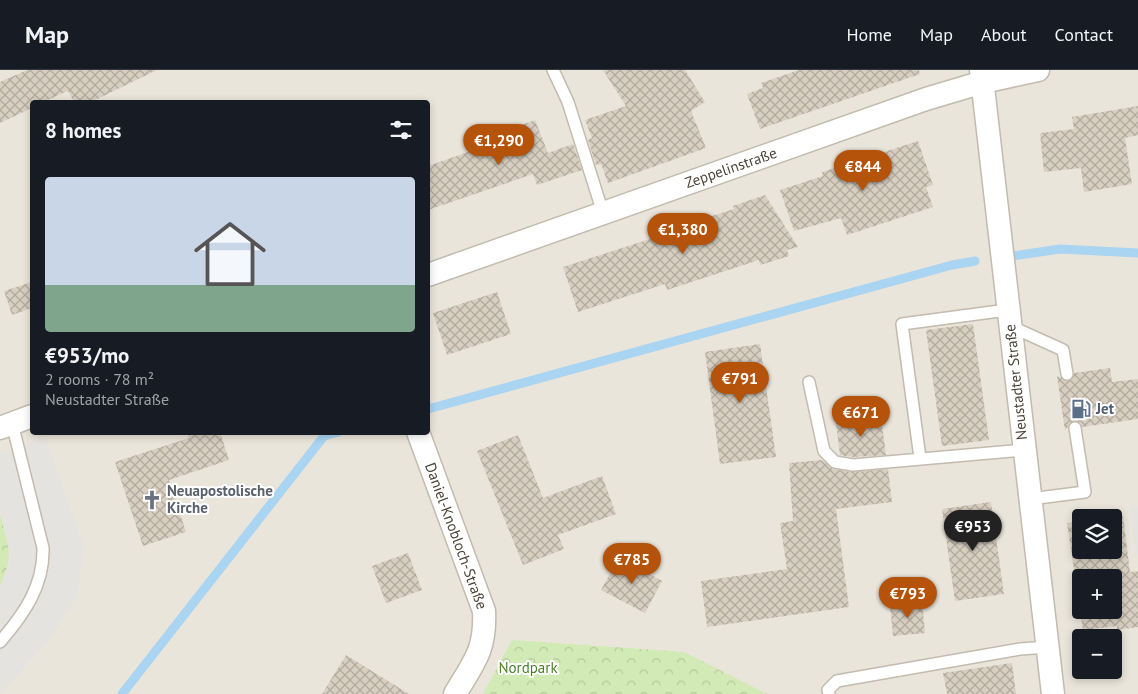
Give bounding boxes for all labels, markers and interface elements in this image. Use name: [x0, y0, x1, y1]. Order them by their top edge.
text: Map: [25, 19, 69, 50]
text: Home: [846, 23, 892, 46]
text: Map: [920, 23, 953, 46]
text: About: [981, 23, 1027, 46]
text: Contact: [1055, 23, 1113, 46]
icon: filters: [387, 116, 415, 144]
text: 8 homes: [45, 117, 121, 144]
pin: €1,290: [458, 124, 540, 166]
text: €1,290: [474, 130, 524, 150]
street label: Zeppelinstraße: [682, 143, 779, 192]
pin: €844: [833, 150, 893, 192]
text: €844: [845, 156, 881, 176]
icon: home: [185, 209, 275, 299]
pin: €1,380: [642, 212, 724, 255]
text: €1,380: [658, 219, 708, 239]
street label: Neustadter Straße: [1000, 323, 1031, 441]
text: €953/mo: [45, 342, 129, 369]
pin: €791: [710, 362, 770, 404]
text: €791: [722, 368, 758, 388]
text: 2 rooms · 78 m²: [45, 369, 154, 389]
text: Neustadter Straße: [45, 389, 169, 409]
pin: €671: [831, 396, 891, 438]
fuel station icon: Jet: [1070, 398, 1092, 420]
place label: Jet: [1095, 399, 1115, 418]
text: €671: [843, 402, 879, 422]
street label: Daniel-Knobloch-Straße: [421, 460, 492, 612]
place label: Neuapostolische Kirche: [167, 481, 273, 517]
church icon: Neuapostolische Kirche: [141, 489, 163, 511]
map controls: [1072, 509, 1122, 679]
button: layers: [1072, 509, 1122, 559]
pin: €953: [943, 510, 1003, 552]
text: €953: [955, 516, 991, 536]
pin: €785: [602, 542, 662, 585]
text: €785: [614, 549, 650, 569]
button: +: [1072, 569, 1122, 619]
pin: €793: [878, 576, 938, 619]
text: €793: [890, 583, 926, 603]
button: −: [1072, 629, 1122, 679]
park label: Nordpark: [498, 658, 558, 677]

